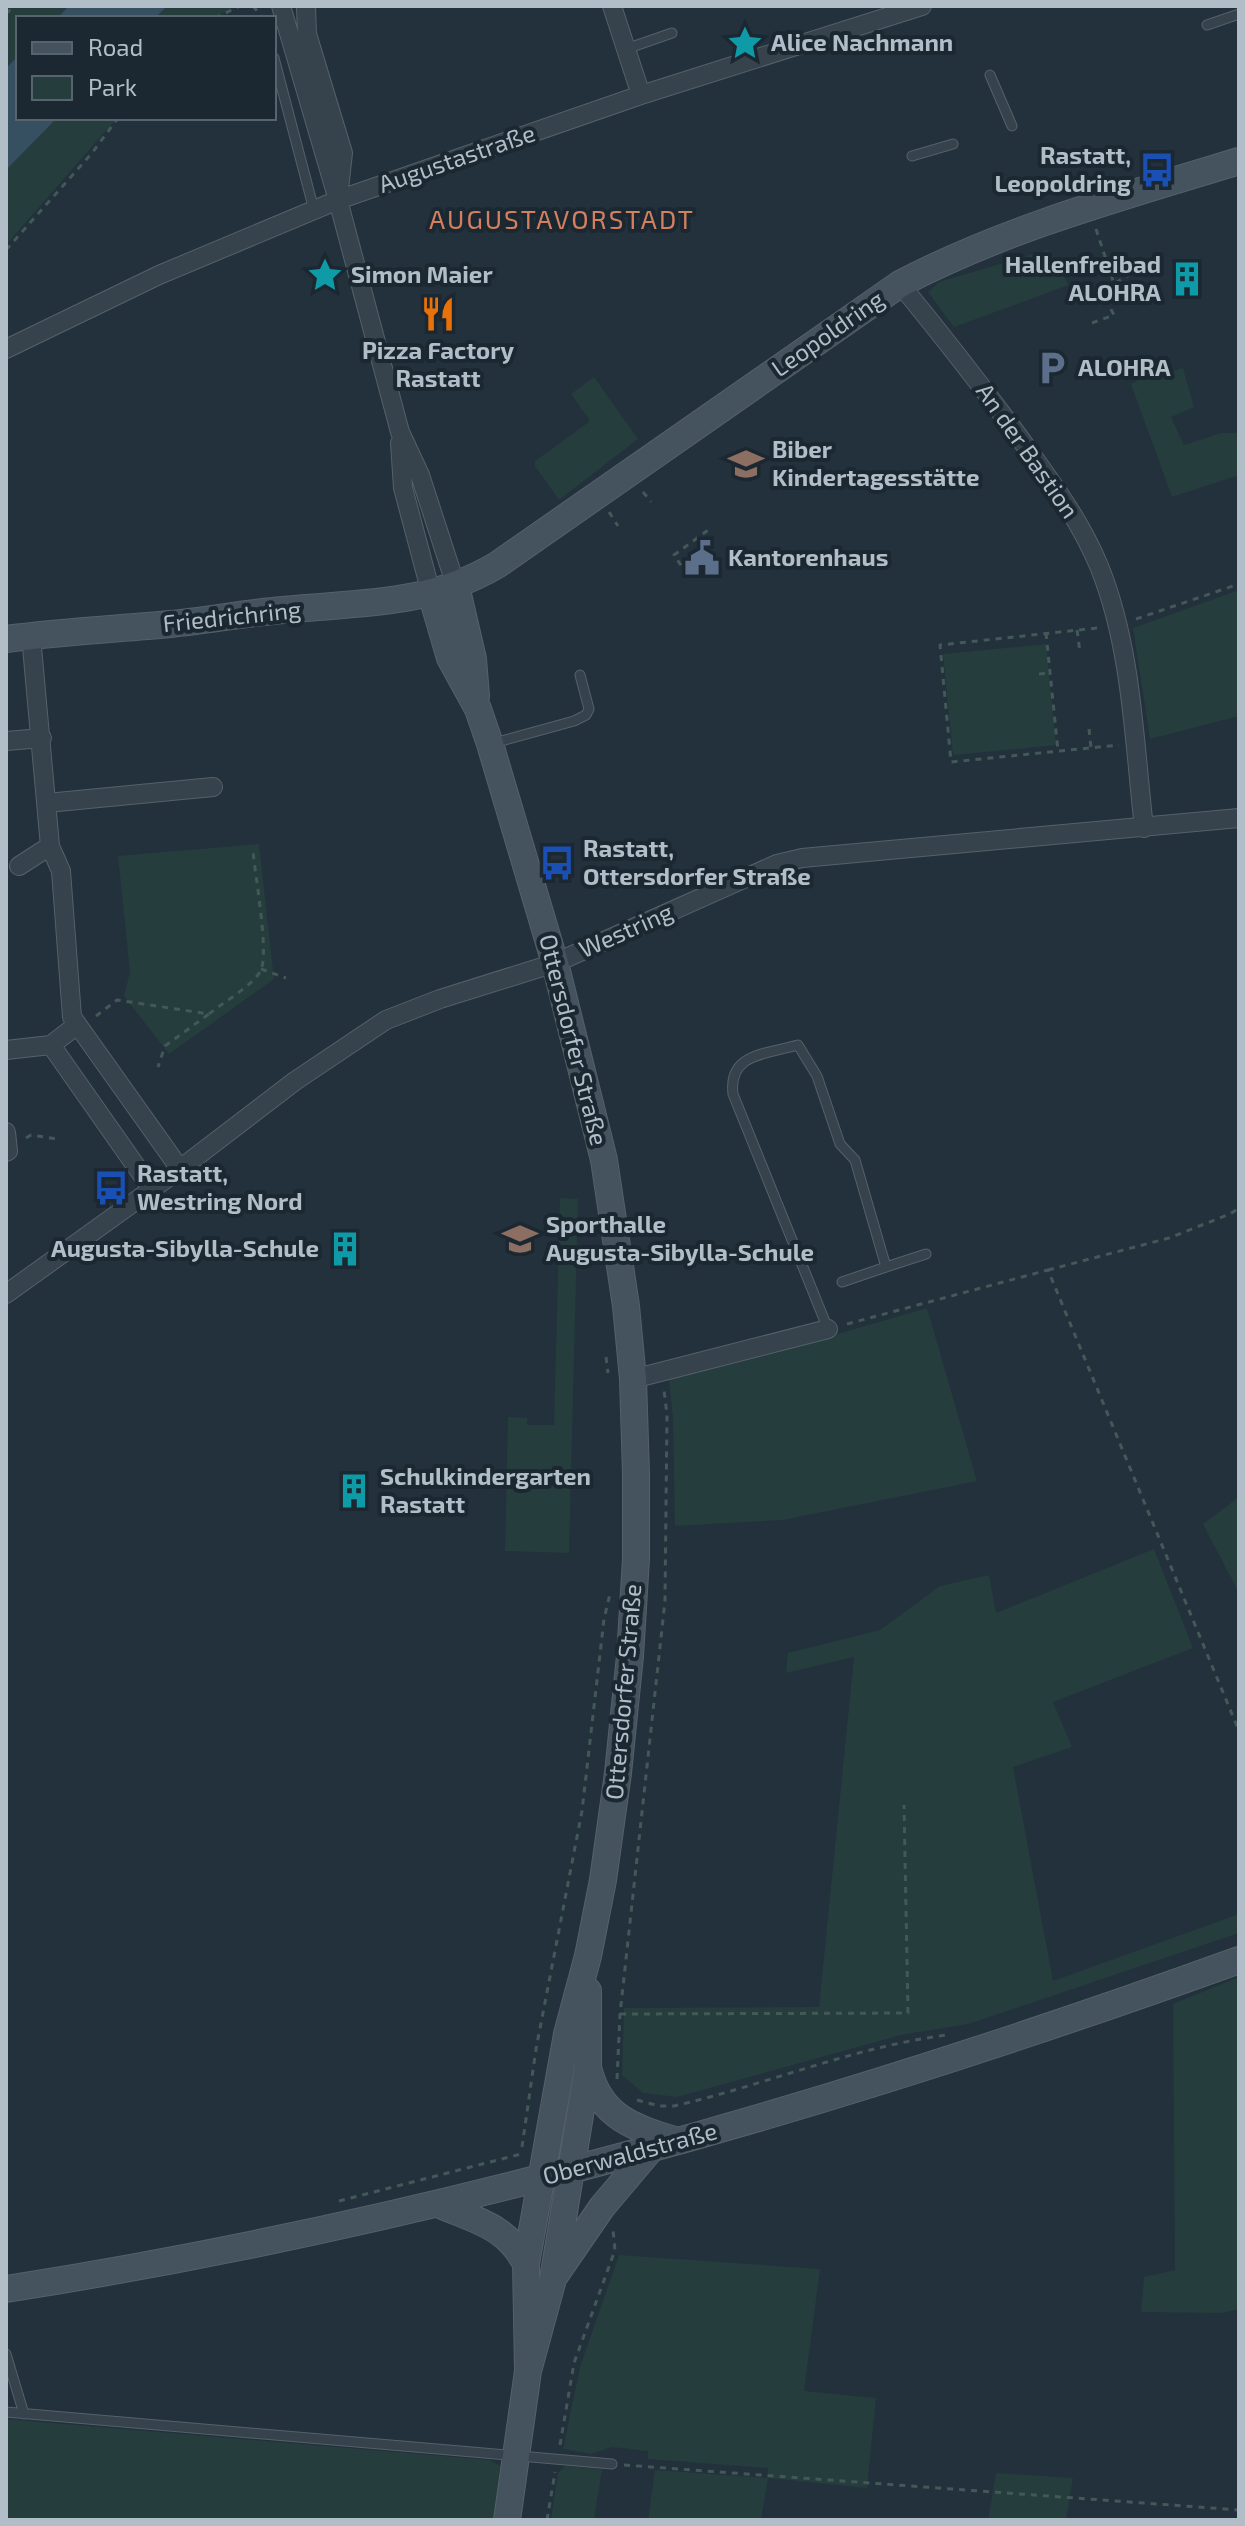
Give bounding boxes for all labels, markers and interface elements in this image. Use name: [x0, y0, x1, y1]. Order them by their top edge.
legend: [16, 16, 276, 120]
place icon: Alice Nachmann: [726, 24, 764, 62]
place label: Alice Nachmann: [771, 27, 953, 56]
text: Road: [88, 32, 143, 61]
text: Park: [88, 72, 137, 101]
street label: Augustastraße: [375, 117, 538, 198]
place label: Rastatt, Leopoldring: [994, 140, 1131, 197]
bus stop icon: Rastatt, Leopoldring: [1138, 151, 1176, 189]
district label: AUGUSTAVORSTADT: [429, 203, 695, 234]
place label: Hallenfreibad ALOHRA: [1005, 249, 1161, 306]
place icon: Simon Maier: [306, 256, 344, 294]
place label: Simon Maier: [351, 259, 493, 288]
building icon: Hallenfreibad ALOHRA: [1168, 260, 1206, 298]
street label: Leopoldring: [766, 284, 889, 382]
restaurant icon: Pizza Factory Rastatt: [419, 295, 457, 333]
place label: Pizza Factory Rastatt: [362, 335, 515, 392]
parking icon: ALOHRA: [1033, 349, 1071, 387]
place label: ALOHRA: [1078, 352, 1171, 381]
street label: An der Bastion: [971, 377, 1085, 523]
place label: Biber Kindertagesstätte: [772, 434, 979, 491]
school or university icon: Biber Kindertagesstätte: [727, 445, 765, 483]
public building icon: Kantorenhaus: [683, 539, 721, 577]
place label: Kantorenhaus: [728, 542, 888, 571]
street label: Friedrichring: [161, 594, 302, 637]
place label: Rastatt, Ottersdorfer Straße: [583, 833, 811, 890]
bus stop icon: Rastatt, Ottersdorfer Straße: [538, 844, 576, 882]
street label: Westring: [574, 896, 677, 963]
street label: Ottersdorfer Straße: [534, 931, 615, 1148]
place label: Rastatt, Westring Nord: [137, 1158, 303, 1215]
bus stop icon: Rastatt, Westring Nord: [92, 1169, 130, 1207]
place label: Sporthalle Augusta-Sibylla-Schule: [546, 1209, 814, 1266]
school or university icon: Sporthalle Augusta-Sibylla-Schule: [501, 1220, 539, 1258]
building icon: Augusta-Sibylla-Schule: [326, 1230, 364, 1268]
place label: Augusta-Sibylla-Schule: [51, 1233, 319, 1262]
place label: Schulkindergarten Rastatt: [380, 1461, 591, 1518]
building icon: Schulkindergarten Rastatt: [335, 1472, 373, 1510]
street label: Ottersdorfer Straße: [599, 1583, 646, 1801]
street label: Oberwaldstraße: [539, 2115, 720, 2190]

